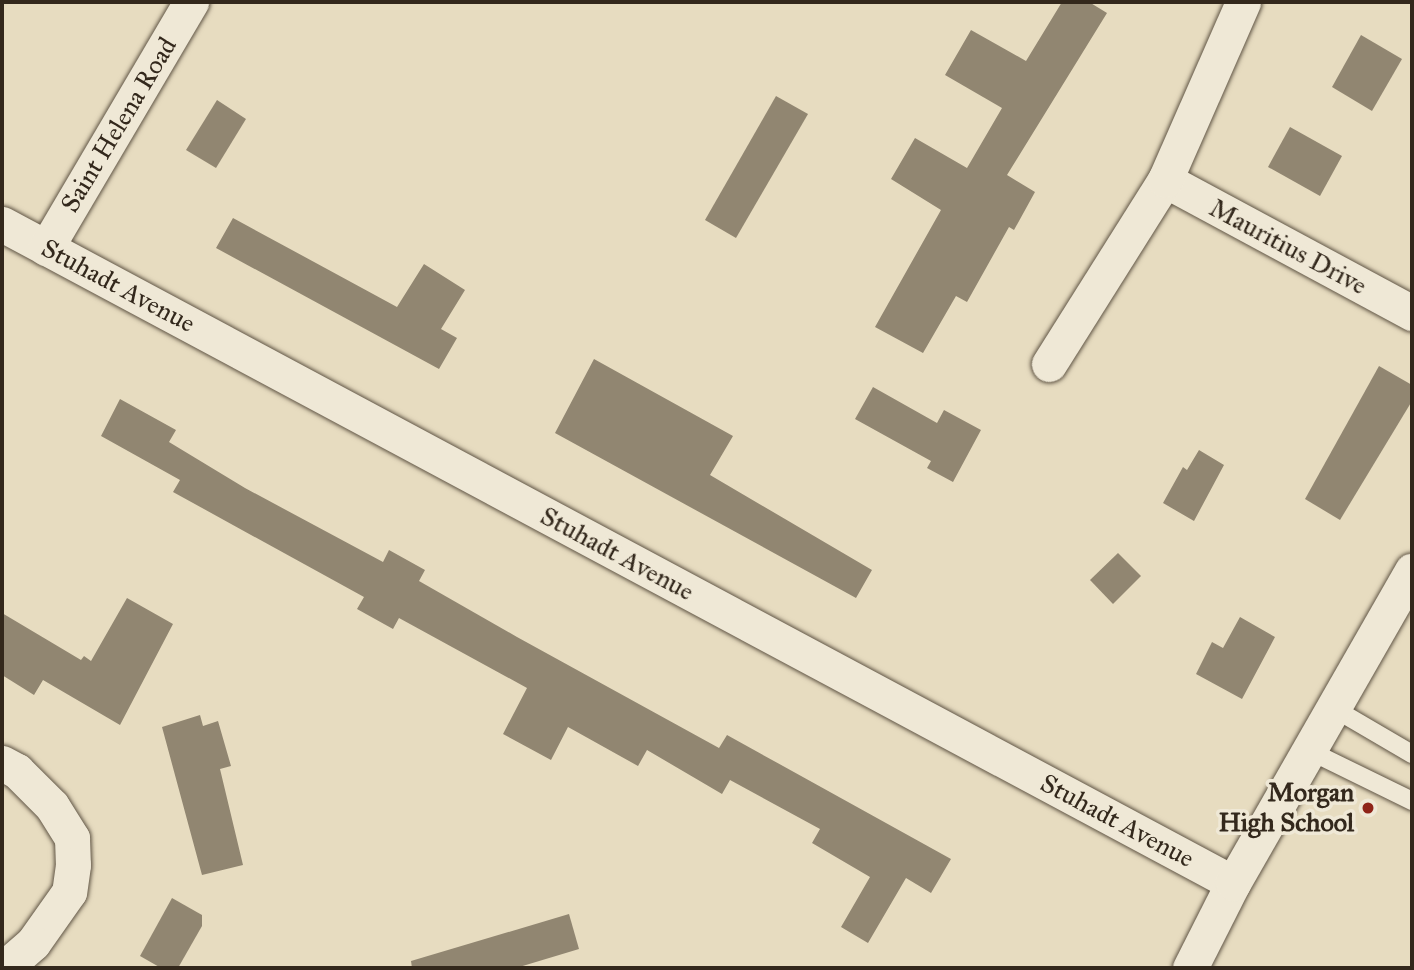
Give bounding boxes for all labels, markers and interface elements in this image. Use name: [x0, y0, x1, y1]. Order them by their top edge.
street label: Saint Helena Road: [54, 32, 184, 218]
street label: Mauritius Drive: [1204, 192, 1372, 302]
street label: Stuhadt Avenue: [36, 232, 200, 340]
street label: Stuhadt Avenue: [535, 500, 699, 608]
street label: Stuhadt Avenue: [1035, 767, 1199, 875]
place label: Morgan High School: [1218, 777, 1354, 838]
marker: Morgan High School: [1360, 800, 1376, 816]

